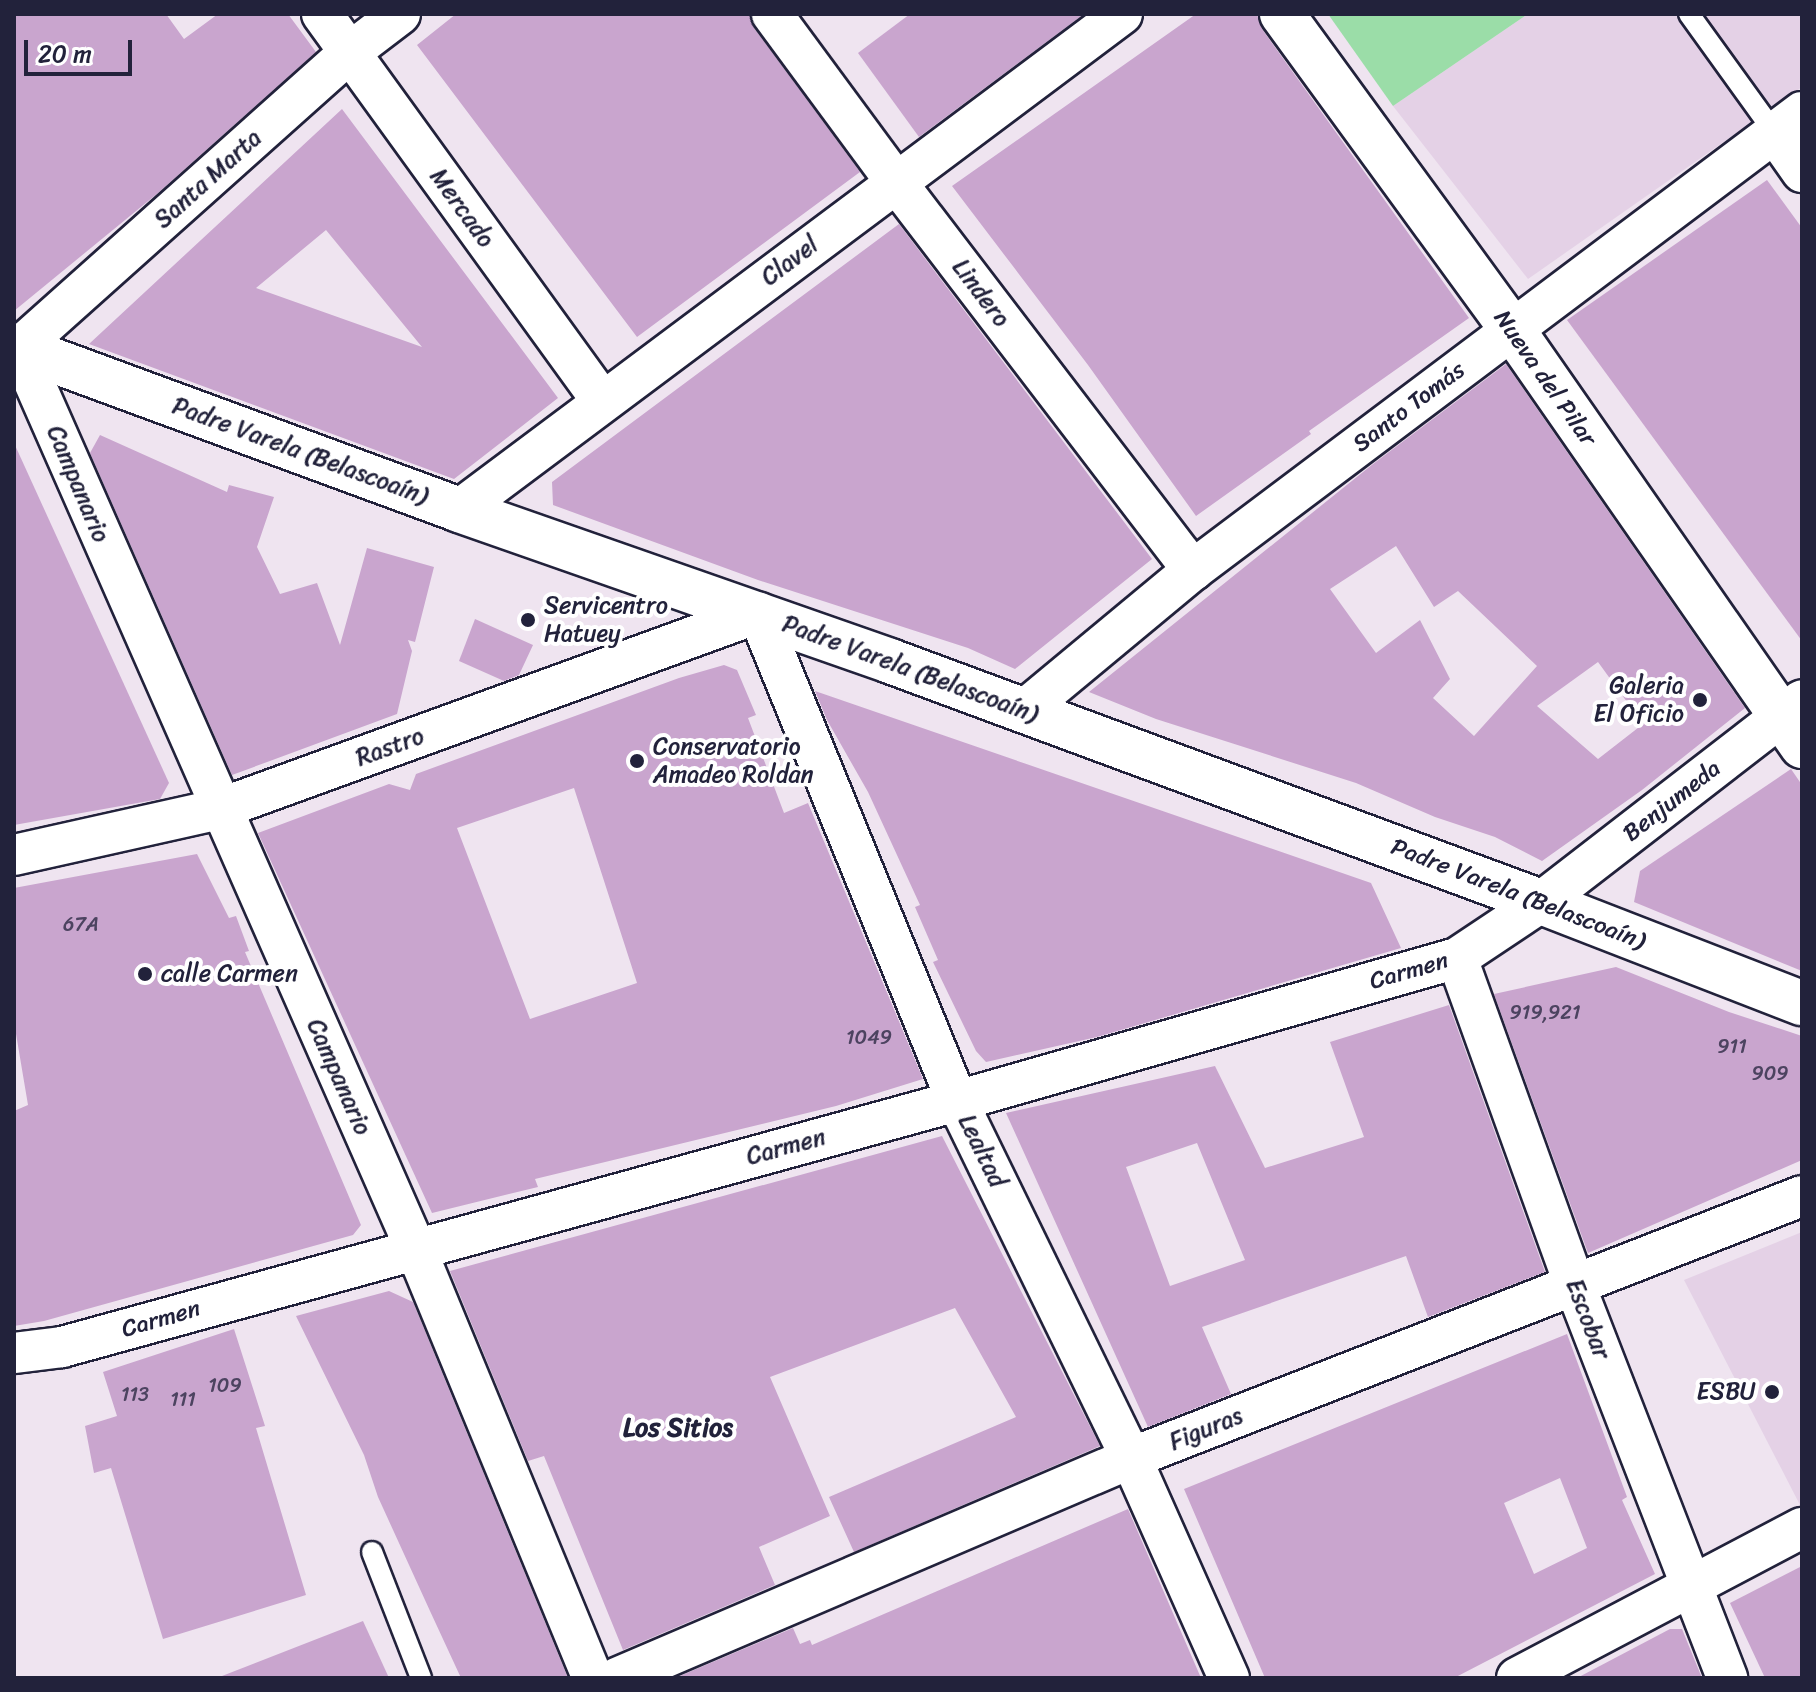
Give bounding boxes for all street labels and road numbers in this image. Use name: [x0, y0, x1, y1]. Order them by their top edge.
street label: Santa Marta: [149, 124, 267, 234]
street label: Mercado: [424, 163, 500, 253]
street label: Clavel: [756, 230, 824, 292]
street label: Lindero: [946, 253, 1016, 333]
street label: Nueva del Pilar: [1488, 305, 1602, 451]
street label: Santo Tomás: [1347, 355, 1471, 459]
street label: Padre Varela (Belascoaín): [168, 391, 432, 511]
street label: Campanario: [41, 421, 115, 547]
street label: Padre Varela (Belascoaín): [778, 609, 1042, 729]
street label: Rastro: [352, 721, 428, 773]
street label: Benjumeda: [1618, 754, 1726, 848]
street label: Padre Varela (Belascoaín): [1387, 832, 1649, 956]
street label: Carmen: [1366, 946, 1452, 996]
street label: Campanario: [301, 1015, 377, 1139]
street label: Lealtad: [952, 1110, 1012, 1192]
street label: Carmen: [743, 1123, 829, 1171]
street label: Escobar: [1560, 1275, 1616, 1363]
street label: Carmen: [118, 1294, 204, 1344]
street label: Figuras: [1165, 1401, 1247, 1457]

